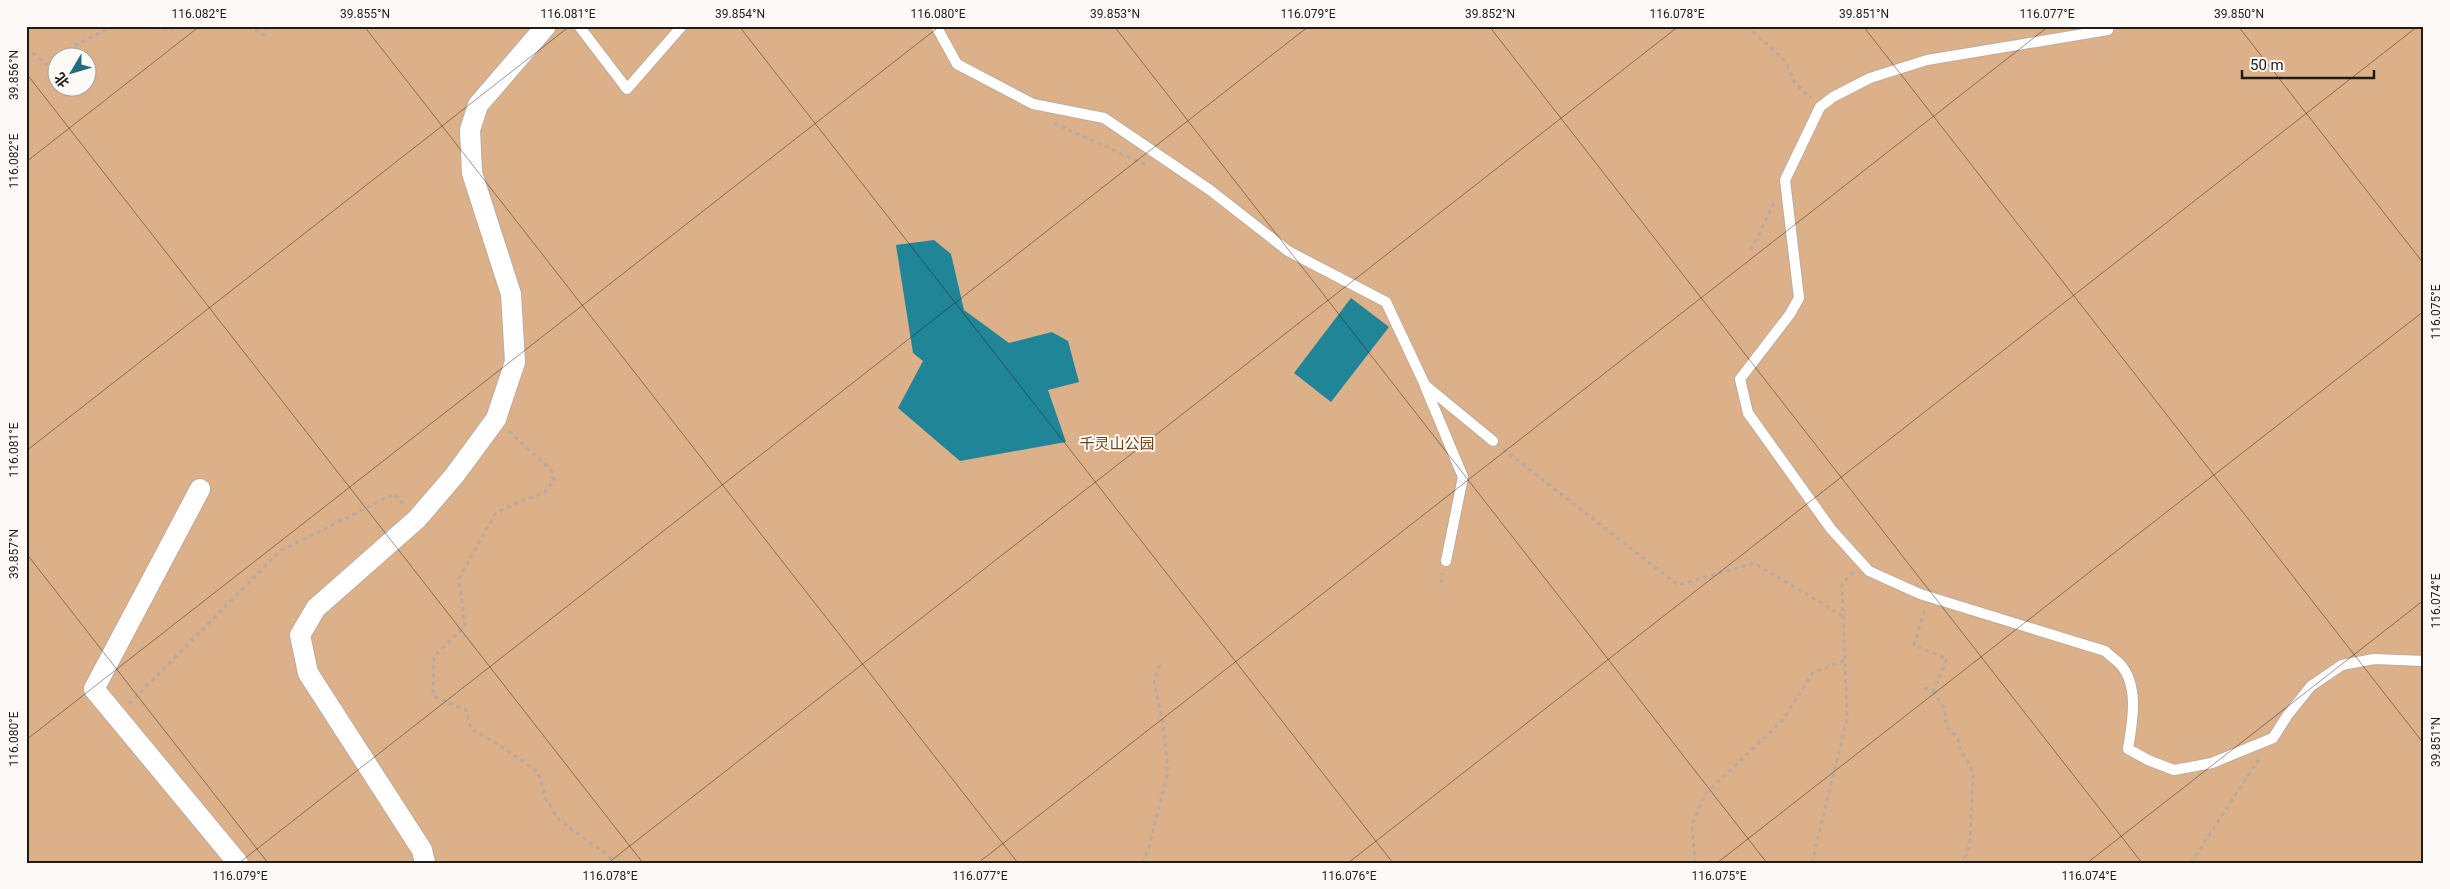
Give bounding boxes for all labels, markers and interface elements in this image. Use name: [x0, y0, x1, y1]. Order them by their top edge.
text: 116.082°E: [172, 7, 227, 21]
text: 39.855°N: [340, 7, 390, 21]
text: 116.081°E: [541, 7, 596, 21]
text: 39.854°N: [715, 7, 765, 21]
text: 116.080°E: [911, 7, 966, 21]
text: 39.853°N: [1090, 7, 1140, 21]
text: 116.079°E: [1281, 7, 1336, 21]
text: 39.852°N: [1465, 7, 1515, 21]
text: 116.078°E: [1650, 7, 1705, 21]
text: 39.851°N: [1839, 7, 1889, 21]
text: 116.077°E: [2020, 7, 2075, 21]
text: 39.850°N: [2214, 7, 2264, 21]
north arrow: [48, 48, 98, 98]
scale bar: [2242, 48, 2375, 80]
text: 39.856°N: [7, 50, 21, 100]
text: 50 m: [2250, 56, 2284, 74]
text: 北: [51, 70, 72, 90]
text: 116.082°E: [7, 133, 21, 188]
text: 116.075°E: [2429, 284, 2443, 339]
text: 116.081°E: [7, 422, 21, 477]
park label: 千灵山公园: [1079, 435, 1155, 453]
text: 39.857°N: [7, 529, 21, 579]
text: 116.074°E: [2429, 573, 2443, 628]
text: 116.080°E: [7, 711, 21, 766]
text: 39.851°N: [2429, 717, 2443, 767]
text: 116.079°E: [213, 869, 268, 883]
text: 116.078°E: [583, 869, 638, 883]
text: 116.077°E: [953, 869, 1008, 883]
text: 116.076°E: [1322, 869, 1377, 883]
text: 116.075°E: [1692, 869, 1747, 883]
text: 116.074°E: [2062, 869, 2117, 883]

